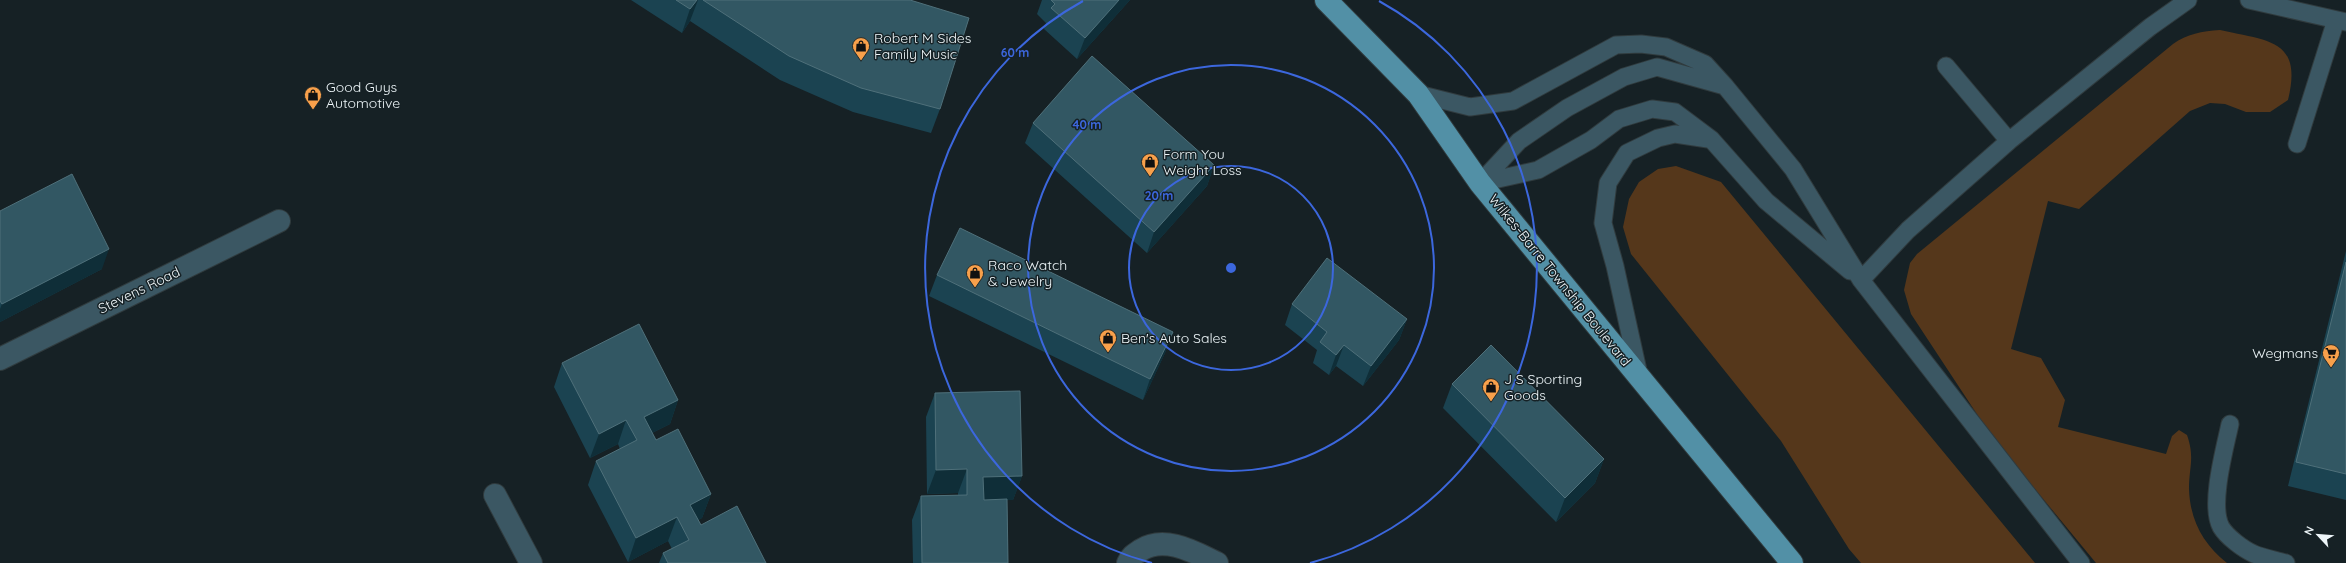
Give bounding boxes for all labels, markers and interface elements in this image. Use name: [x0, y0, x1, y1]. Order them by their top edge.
place label: Robert M Sides Family Music: [874, 29, 971, 63]
shop icon: Robert M Sides Family Music: [851, 36, 871, 61]
text: 60 m: [1001, 45, 1029, 60]
place label: Good Guys Automotive: [326, 78, 400, 112]
shop icon: Good Guys Automotive: [303, 85, 323, 110]
text: 40 m: [1073, 117, 1101, 132]
place label: Form You Weight Loss: [1163, 145, 1242, 179]
shop icon: Form You Weight Loss: [1140, 152, 1160, 177]
text: 20 m: [1145, 188, 1173, 203]
street label: Wilkes-Barre Township Boulevard: [1485, 190, 1635, 370]
place label: Raco Watch & Jewelry: [988, 256, 1067, 290]
centre of rings: [1224, 261, 1238, 275]
street label: Stevens Road: [95, 262, 183, 318]
shop icon: Raco Watch & Jewelry: [965, 263, 985, 288]
shop icon: Ben's Auto Sales: [1098, 328, 1118, 353]
place label: Ben's Auto Sales: [1121, 329, 1227, 347]
supermarket icon: Wegmans: [2321, 343, 2341, 368]
place label: Wegmans: [2252, 344, 2318, 362]
place label: J S Sporting Goods: [1504, 370, 1582, 404]
shop icon: J S Sporting Goods: [1481, 377, 1501, 402]
north arrow: [2298, 515, 2338, 555]
text: N: [2301, 524, 2317, 537]

